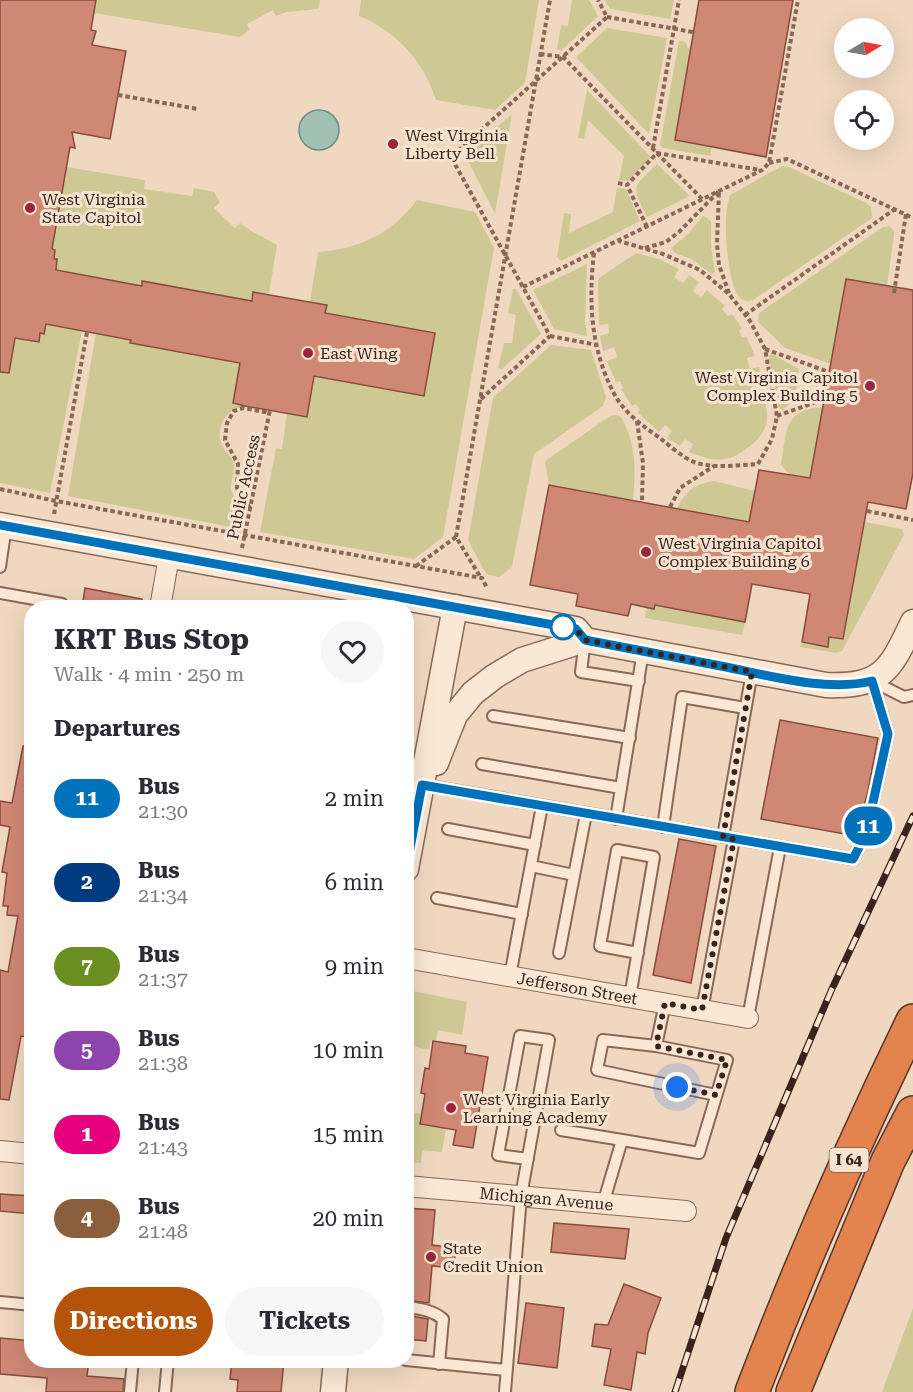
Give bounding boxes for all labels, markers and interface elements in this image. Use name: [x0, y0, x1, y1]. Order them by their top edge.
north arrow: [834, 18, 894, 78]
map controls: [834, 18, 894, 150]
button: locate: [834, 90, 894, 150]
place label: West Virginia Liberty Bell: [405, 126, 508, 163]
marker: West Virginia Liberty Bell: [386, 137, 400, 151]
place label: West Virginia State Capitol: [42, 190, 145, 227]
marker: West Virginia State Capitol: [23, 201, 37, 215]
place label: East Wing: [320, 344, 398, 363]
marker: East Wing: [301, 346, 315, 360]
place label: West Virginia Capitol Complex Building 5: [695, 368, 858, 405]
marker: West Virginia Capitol Complex Building 5: [863, 379, 877, 393]
street label: Public Access: [223, 433, 264, 541]
place label: West Virginia Capitol Complex Building 6: [658, 534, 821, 571]
marker: West Virginia Capitol Complex Building 6: [639, 545, 653, 559]
unlabelled marker: [550, 614, 576, 640]
button: heart: [321, 620, 384, 683]
text: KRT Bus Stop: [54, 623, 249, 656]
text: Walk · 4 min · 250 m: [54, 662, 244, 686]
text: Departures: [54, 716, 180, 741]
text: Bus: [138, 774, 180, 799]
text: 11: [75, 786, 99, 810]
text: 2 min: [325, 786, 384, 811]
text: 21:30: [138, 799, 188, 823]
line badge: 11: [841, 806, 895, 846]
text: 11: [856, 814, 880, 838]
text: Bus: [138, 858, 180, 883]
text: 2: [81, 870, 93, 894]
text: 6 min: [325, 870, 384, 895]
text: 21:34: [138, 883, 188, 907]
text: Bus: [138, 942, 180, 967]
text: 7: [81, 954, 93, 978]
text: 9 min: [325, 954, 384, 979]
text: 21:37: [138, 967, 188, 991]
street label: Jefferson Street: [515, 969, 639, 1008]
text: Bus: [138, 1026, 180, 1051]
text: 5: [81, 1038, 93, 1062]
text: 10 min: [313, 1038, 384, 1063]
text: 21:38: [138, 1051, 188, 1075]
your location: [662, 1072, 692, 1102]
place label: West Virginia Early Learning Academy: [463, 1090, 610, 1127]
marker: West Virginia Early Learning Academy: [444, 1101, 458, 1115]
text: Bus: [138, 1110, 180, 1135]
text: 1: [81, 1122, 93, 1146]
text: 15 min: [313, 1122, 384, 1147]
text: 21:43: [138, 1135, 188, 1159]
road number: I 64: [830, 1148, 868, 1172]
street label: Michigan Avenue: [479, 1184, 614, 1214]
text: Bus: [138, 1194, 180, 1219]
text: 4: [81, 1206, 93, 1230]
text: 20 min: [313, 1206, 384, 1231]
text: 21:48: [138, 1219, 188, 1243]
place label: State Credit Union: [443, 1239, 543, 1276]
marker: State Credit Union: [424, 1250, 438, 1264]
button: Directions: [54, 1287, 213, 1356]
button: Tickets: [225, 1287, 384, 1356]

